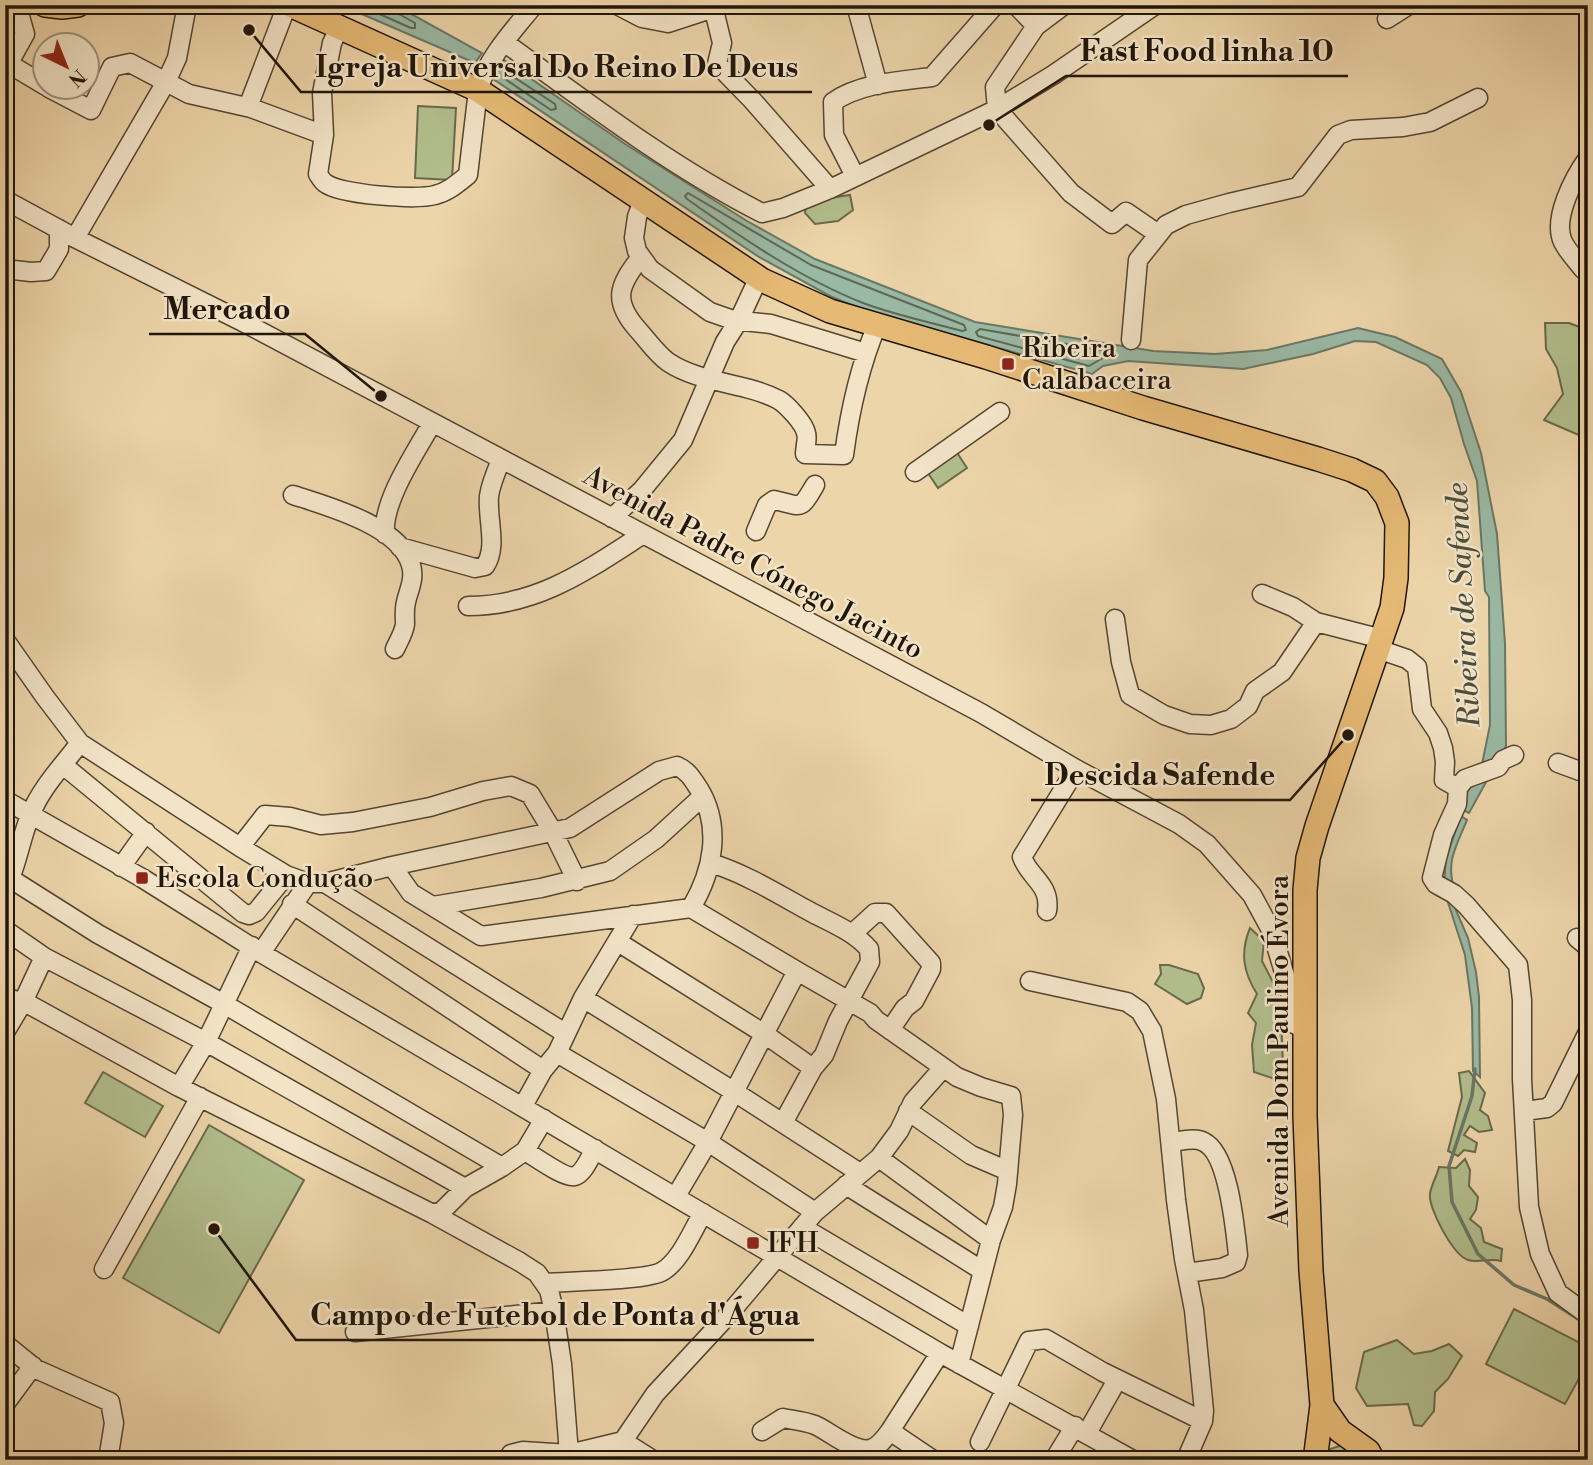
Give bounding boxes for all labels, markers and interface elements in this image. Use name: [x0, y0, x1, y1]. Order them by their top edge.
callout: Fast Food linha 10: [1066, 25, 1348, 76]
north arrow: [32, 32, 102, 102]
text: Fast Food linha 10: [1080, 33, 1334, 71]
callout: Igreja Universal Do Reino De Deus: [301, 41, 812, 92]
text: Igreja Universal Do Reino De Deus: [316, 49, 798, 87]
text: N: [63, 64, 91, 92]
callout: Mercado: [149, 283, 305, 334]
text: Mercado: [163, 291, 291, 329]
place label: Ribeira Calabaceira: [1022, 331, 1172, 398]
marker: Ribeira Calabaceira: [1000, 356, 1016, 372]
street label: Avenida Padre Cónego Jacinto: [576, 458, 929, 668]
water label: Ribeira de Safende: [1439, 482, 1489, 729]
callout: Descida Safende: [1031, 749, 1290, 800]
text: Descida Safende: [1045, 757, 1275, 795]
place label: Escola Condução: [156, 861, 373, 896]
marker: Escola Condução: [134, 870, 150, 886]
street label: Avenida Dom Paulino Évora: [1260, 874, 1297, 1228]
place label: IFH: [767, 1226, 819, 1261]
marker: IFH: [745, 1235, 761, 1251]
callout: Campo de Futebol de Ponta d'Água: [296, 1289, 814, 1340]
text: Campo de Futebol de Ponta d'Água: [310, 1295, 801, 1335]

